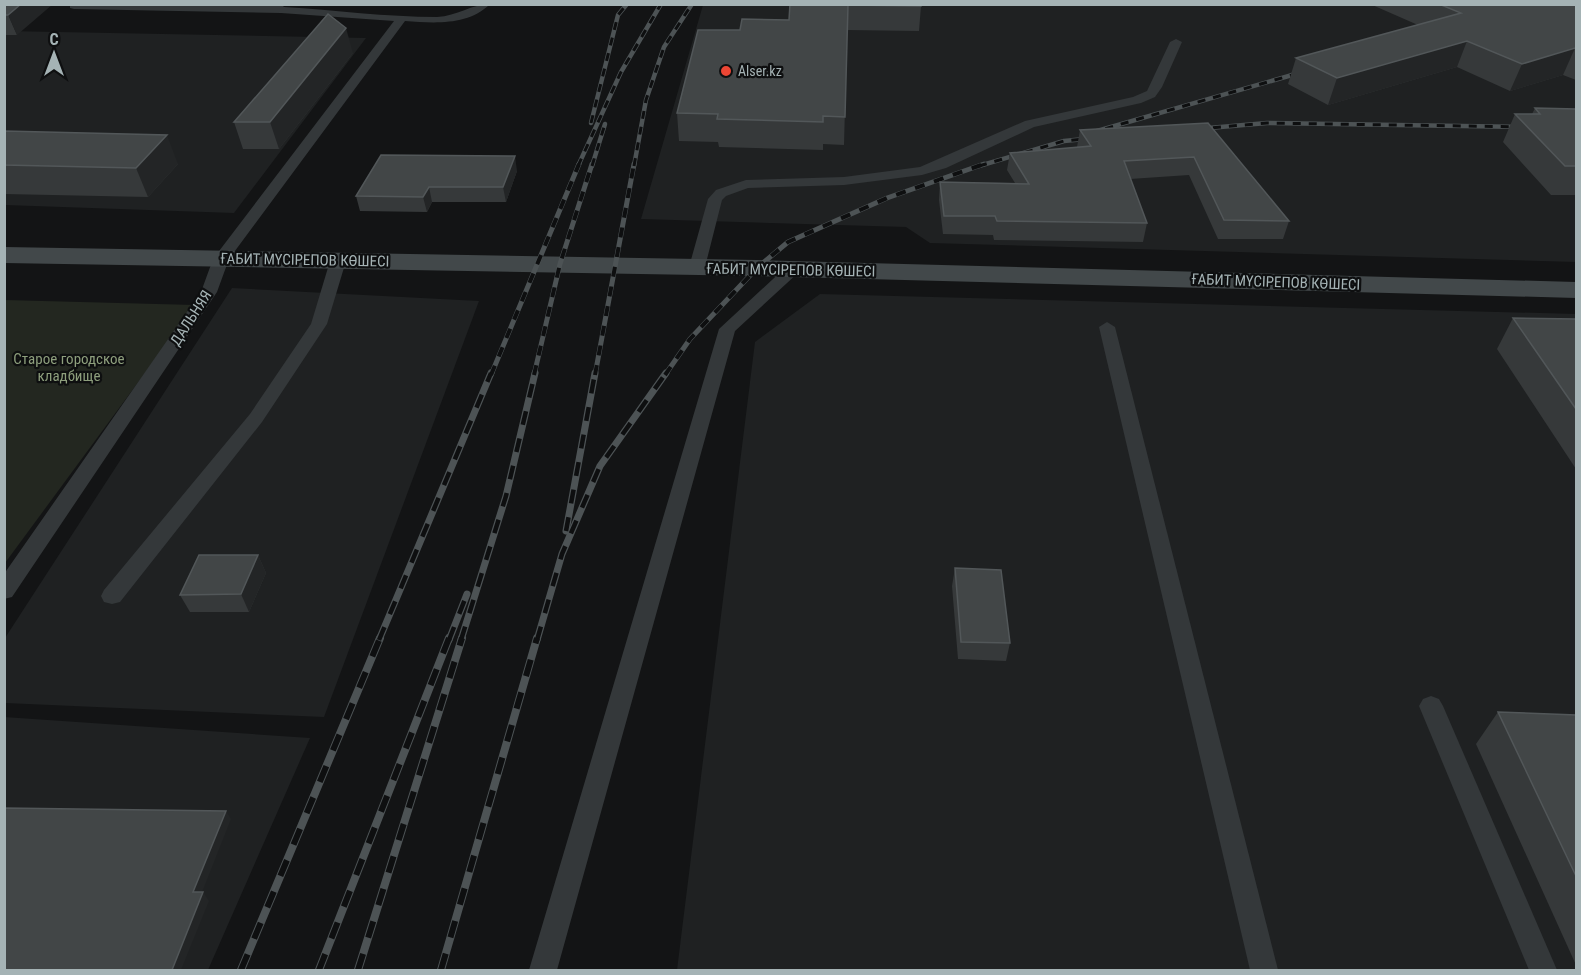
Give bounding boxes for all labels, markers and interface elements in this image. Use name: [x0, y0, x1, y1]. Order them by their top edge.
north arrow: [24, 24, 84, 84]
text: С: [49, 30, 59, 49]
place label: Alser.kz: [738, 63, 782, 79]
marker: Alser.kz: [719, 64, 733, 78]
street label: ҒАБИТ МҮСІРЕПОВ КӨШЕСІ: [221, 250, 389, 270]
street label: ҒАБИТ МҮСІРЕПОВ КӨШЕСІ: [707, 260, 875, 280]
street label: ҒАБИТ МҮСІРЕПОВ КӨШЕСІ: [1191, 270, 1361, 294]
street label: ДАЛЬНЯЯ: [166, 287, 216, 349]
park label: Старое городское кладбище: [13, 350, 125, 385]

